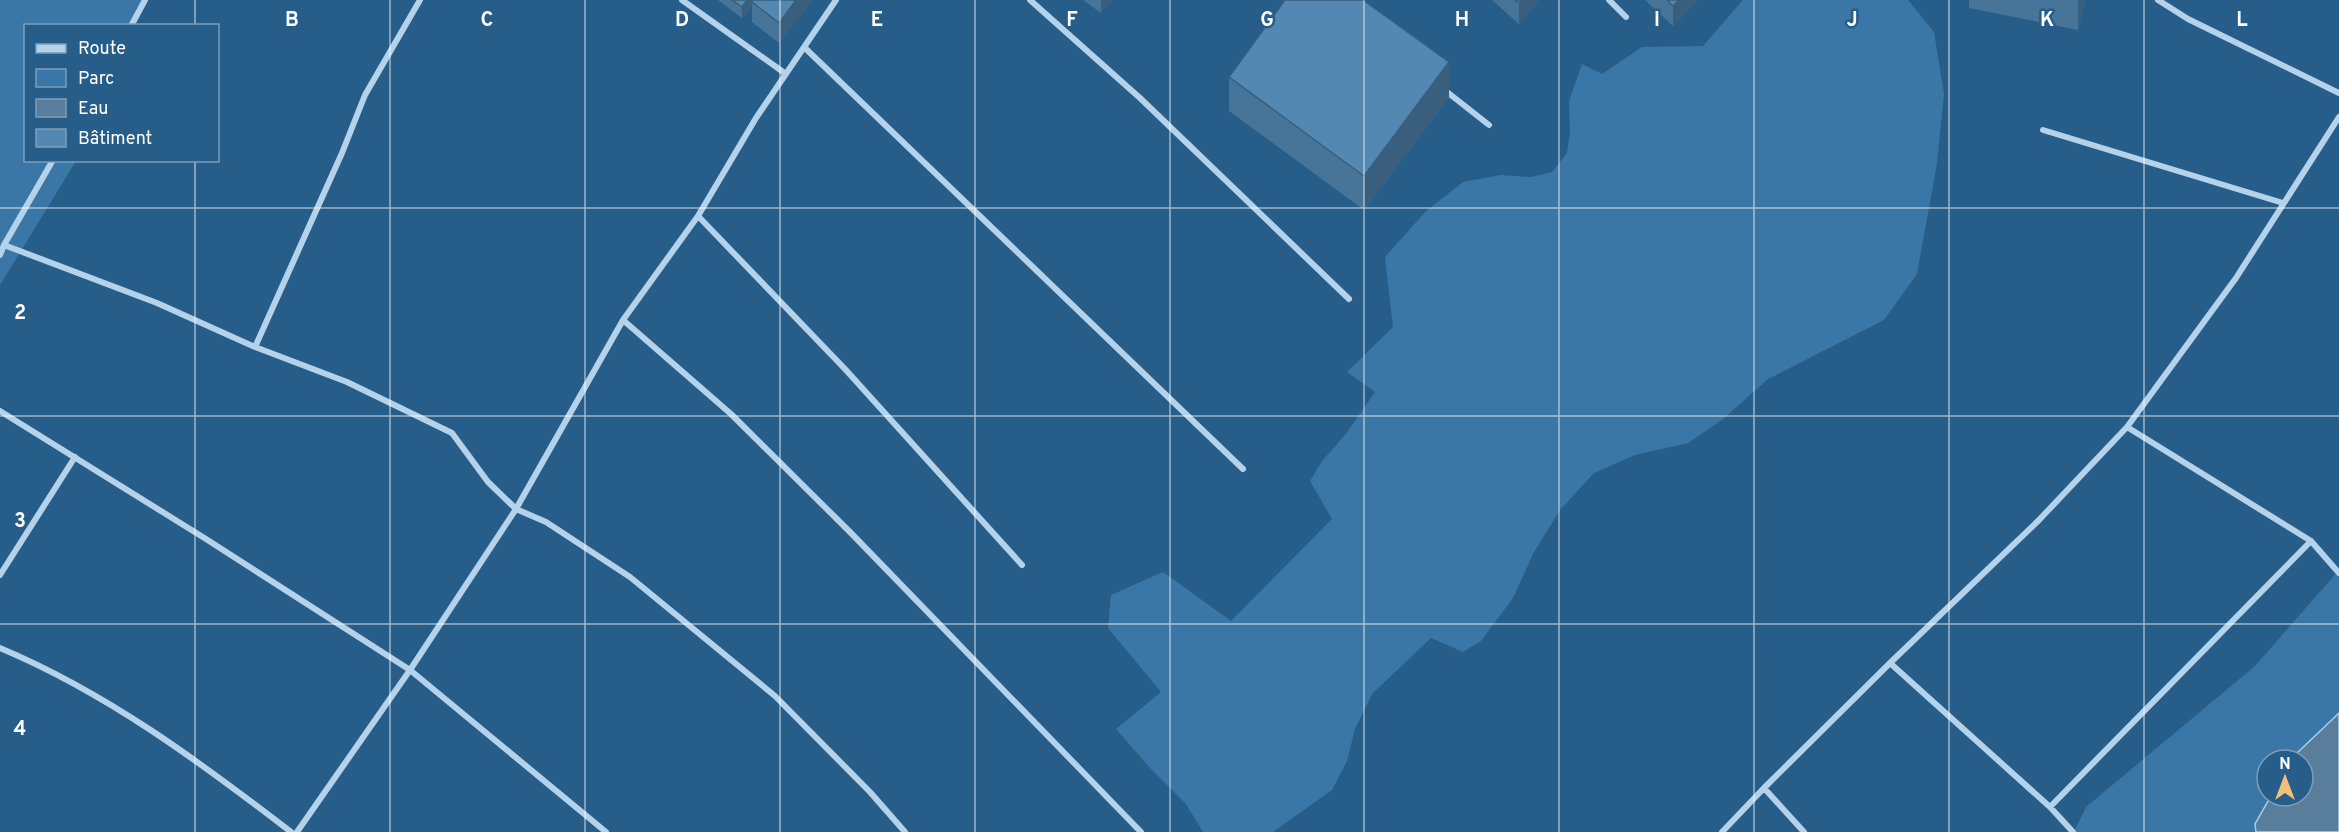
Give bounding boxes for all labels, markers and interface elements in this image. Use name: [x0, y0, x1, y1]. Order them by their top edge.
text: B: [285, 8, 299, 34]
text: C: [481, 8, 493, 34]
text: D: [675, 8, 689, 34]
text: E: [871, 8, 883, 34]
text: F: [1066, 8, 1078, 34]
text: G: [1260, 8, 1274, 34]
text: H: [1455, 8, 1469, 34]
text: I: [1654, 8, 1660, 34]
text: J: [1846, 8, 1858, 34]
text: K: [2040, 8, 2054, 34]
text: L: [2236, 8, 2248, 34]
legend: [24, 24, 219, 162]
text: Route: [78, 38, 126, 61]
text: Parc: [78, 68, 114, 91]
text: Eau: [78, 98, 108, 121]
text: Bâtiment: [78, 128, 152, 151]
text: 2: [14, 301, 26, 327]
text: 3: [14, 509, 26, 535]
text: 4: [14, 717, 26, 743]
north arrow: [2255, 748, 2315, 808]
text: N: [2279, 755, 2291, 775]

